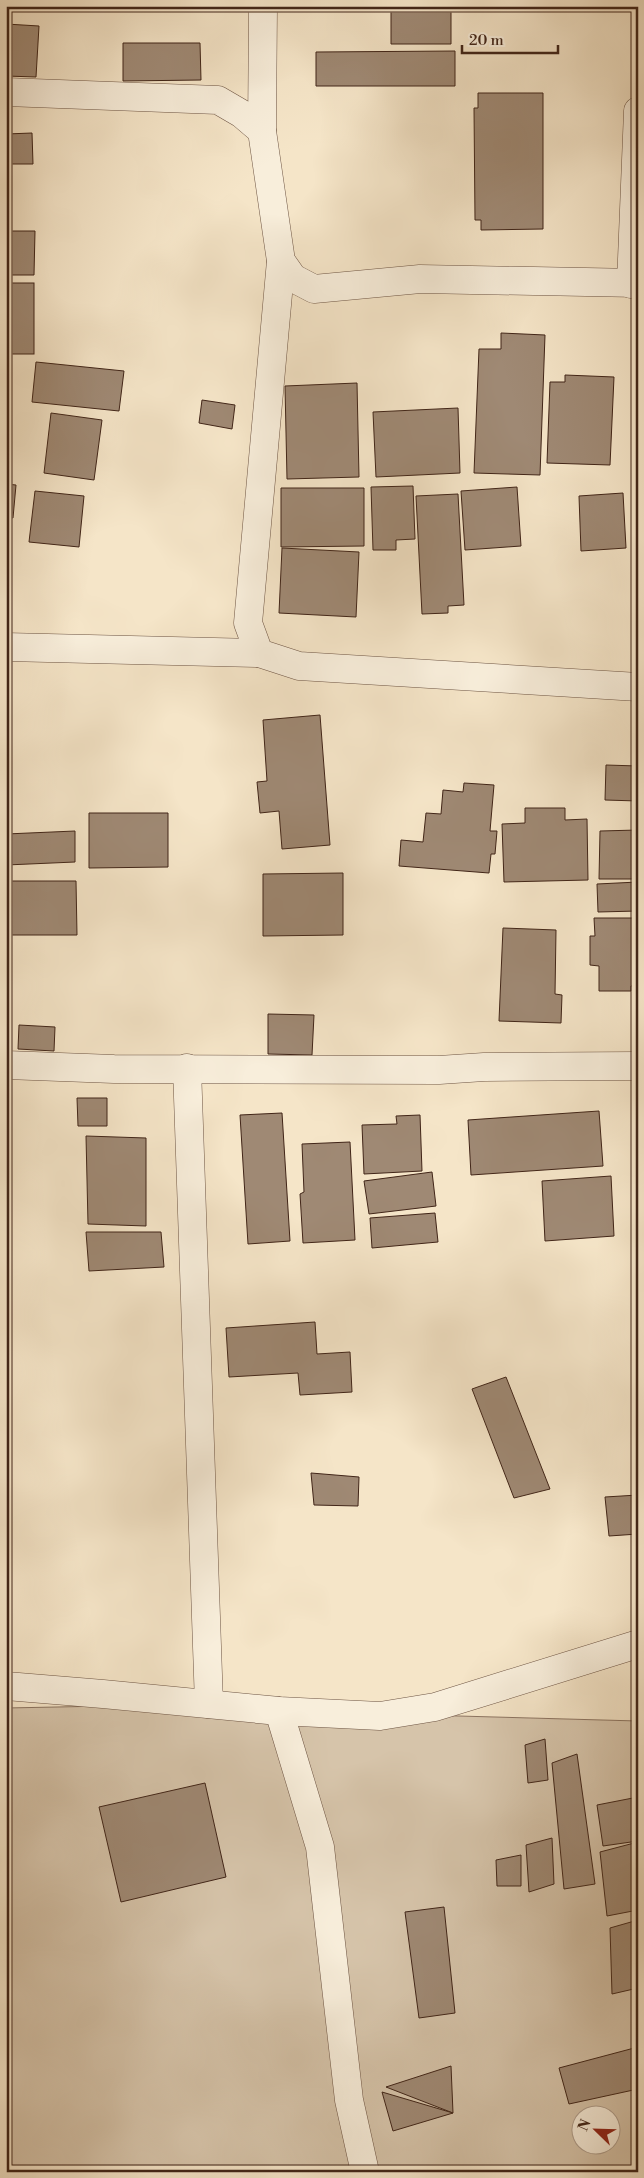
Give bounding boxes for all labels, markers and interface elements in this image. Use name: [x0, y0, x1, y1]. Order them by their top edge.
scale bar: [462, 22, 558, 54]
text: 20 m: [469, 31, 504, 50]
north arrow: [572, 2106, 622, 2156]
text: N: [575, 2117, 595, 2134]

